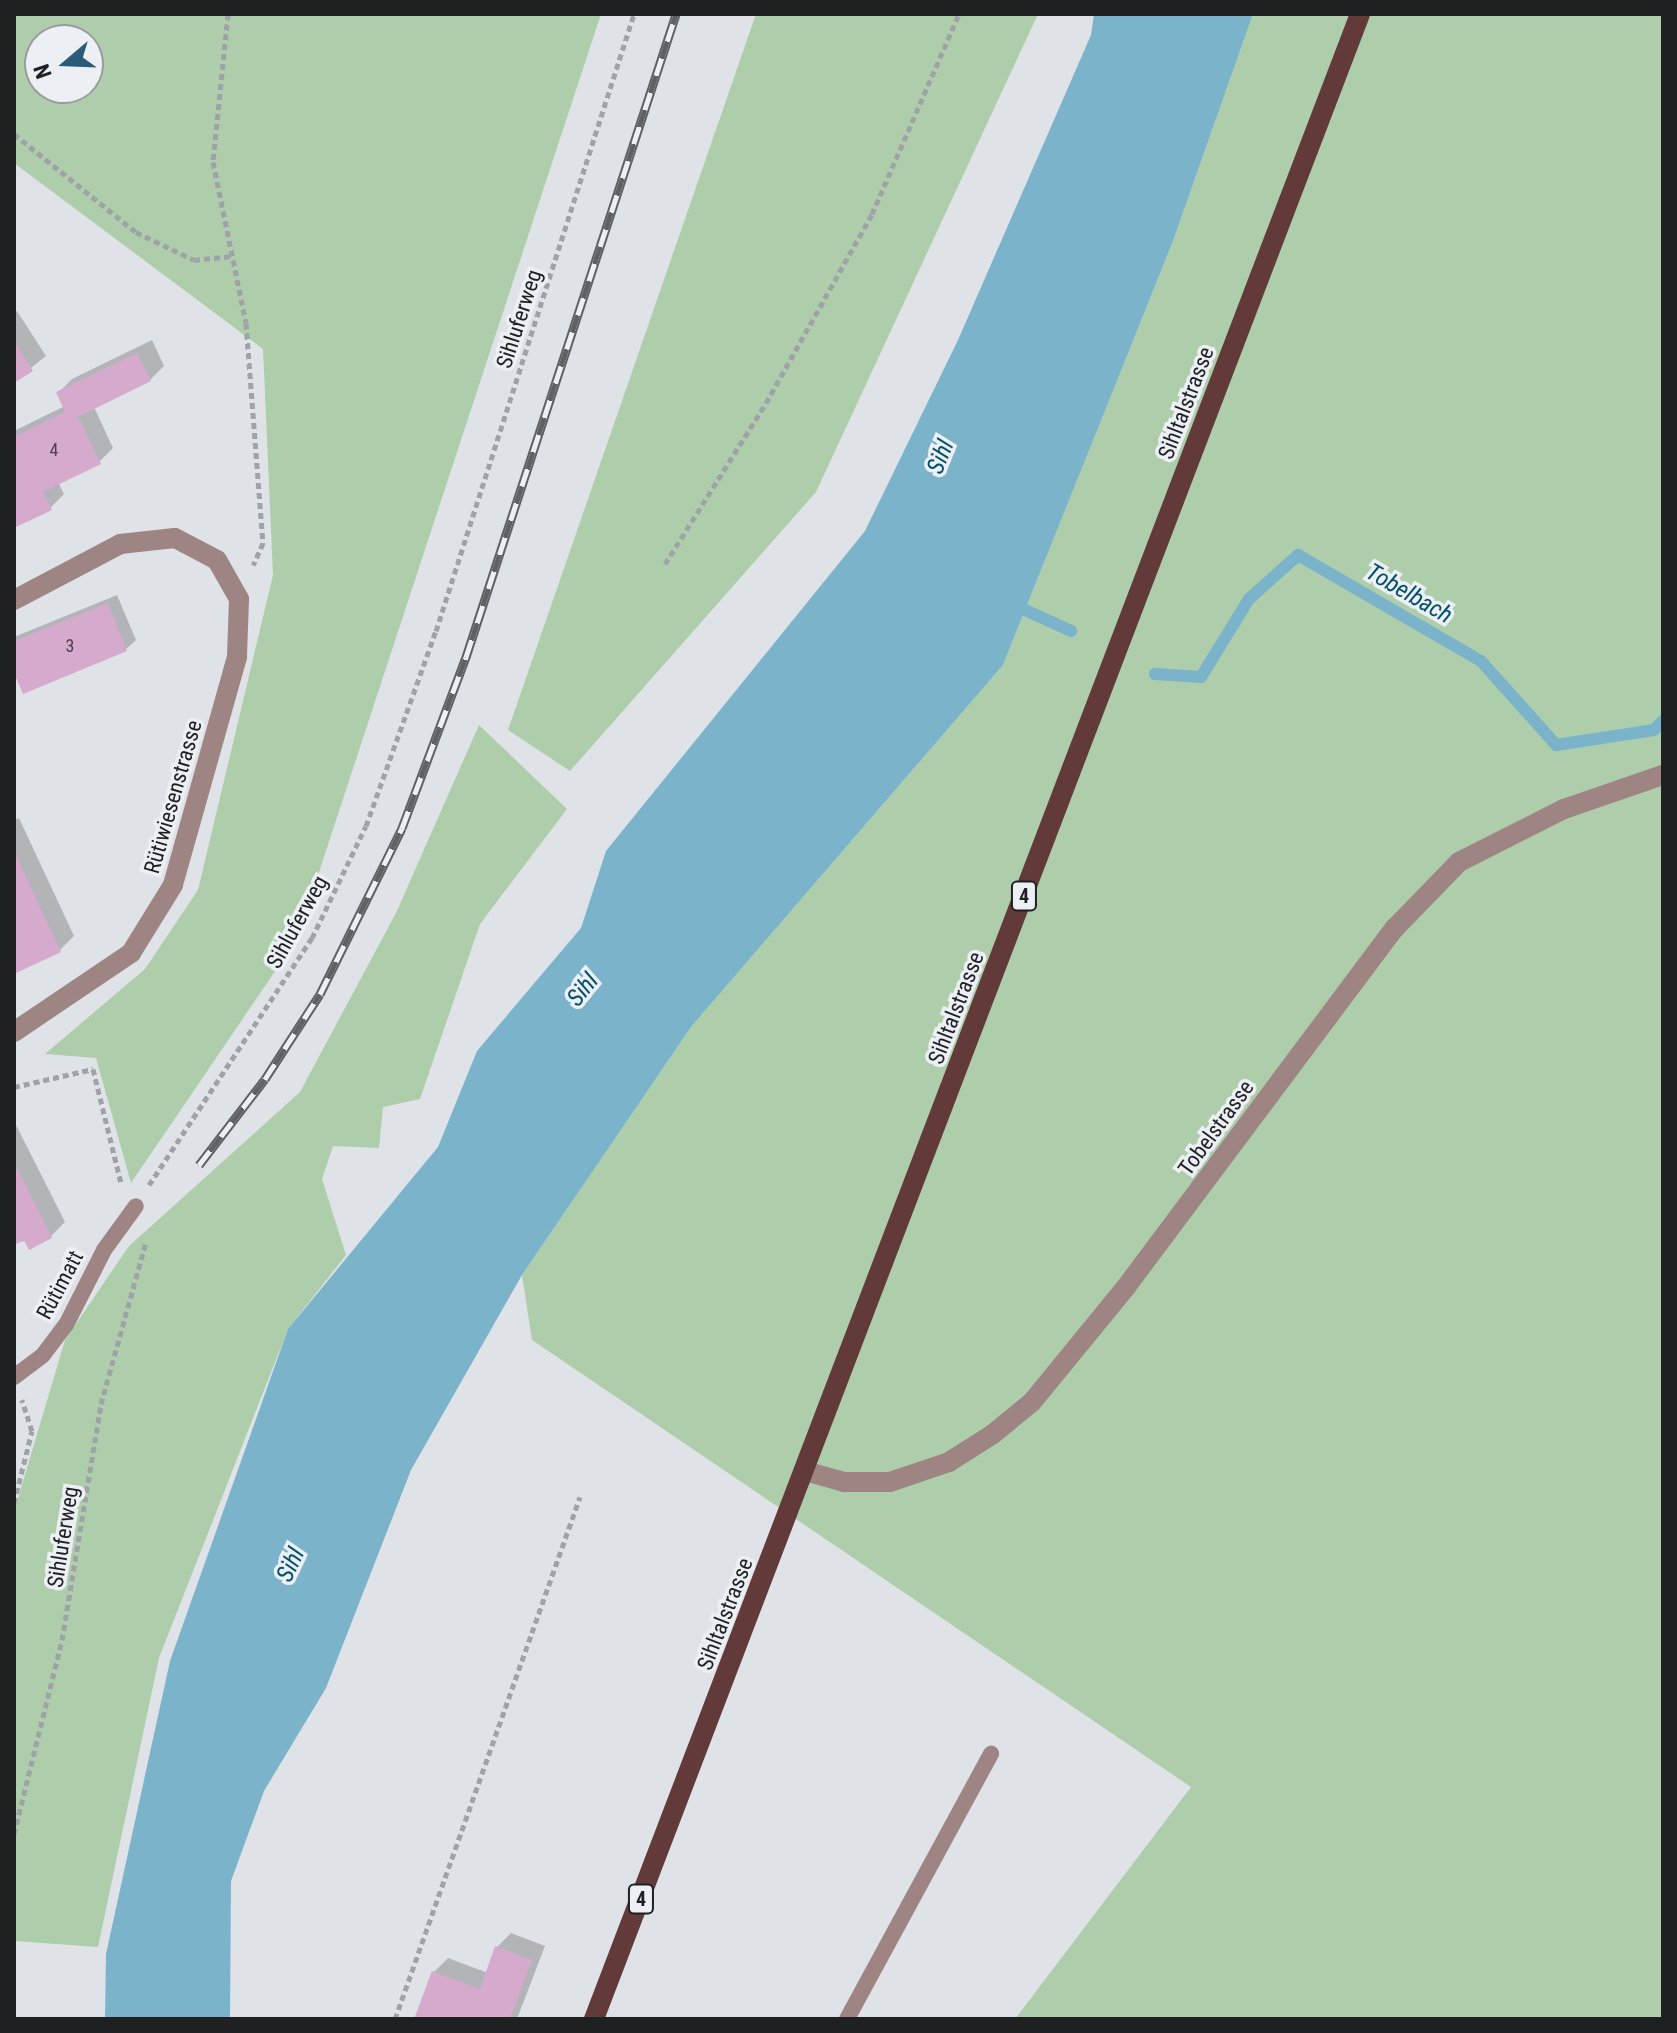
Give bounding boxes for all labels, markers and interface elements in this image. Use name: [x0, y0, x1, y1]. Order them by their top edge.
north arrow: [24, 24, 104, 104]
text: N: [29, 61, 57, 82]
street label: Sihluferweg: [491, 266, 547, 372]
street label: Sihltalstrasse: [1153, 343, 1219, 463]
water label: Sihl: [921, 436, 961, 478]
house number: 4: [50, 439, 58, 461]
water label: Tobelbach: [1361, 558, 1457, 630]
house number: 3: [66, 635, 74, 657]
street label: Rütiwiesenstrasse: [138, 717, 208, 877]
street label: Sihluferweg: [261, 871, 333, 973]
road number: 4: [1010, 880, 1038, 912]
street label: Sihltalstrasse: [923, 948, 989, 1068]
water label: Sihl: [561, 968, 605, 1012]
street label: Tobelstrasse: [1173, 1075, 1259, 1181]
street label: Rütimatt: [31, 1246, 89, 1324]
street label: Sihluferweg: [42, 1485, 84, 1589]
water label: Sihl: [271, 1544, 311, 1586]
street label: Sihltalstrasse: [692, 1554, 758, 1674]
road number: 4: [627, 1883, 655, 1915]

